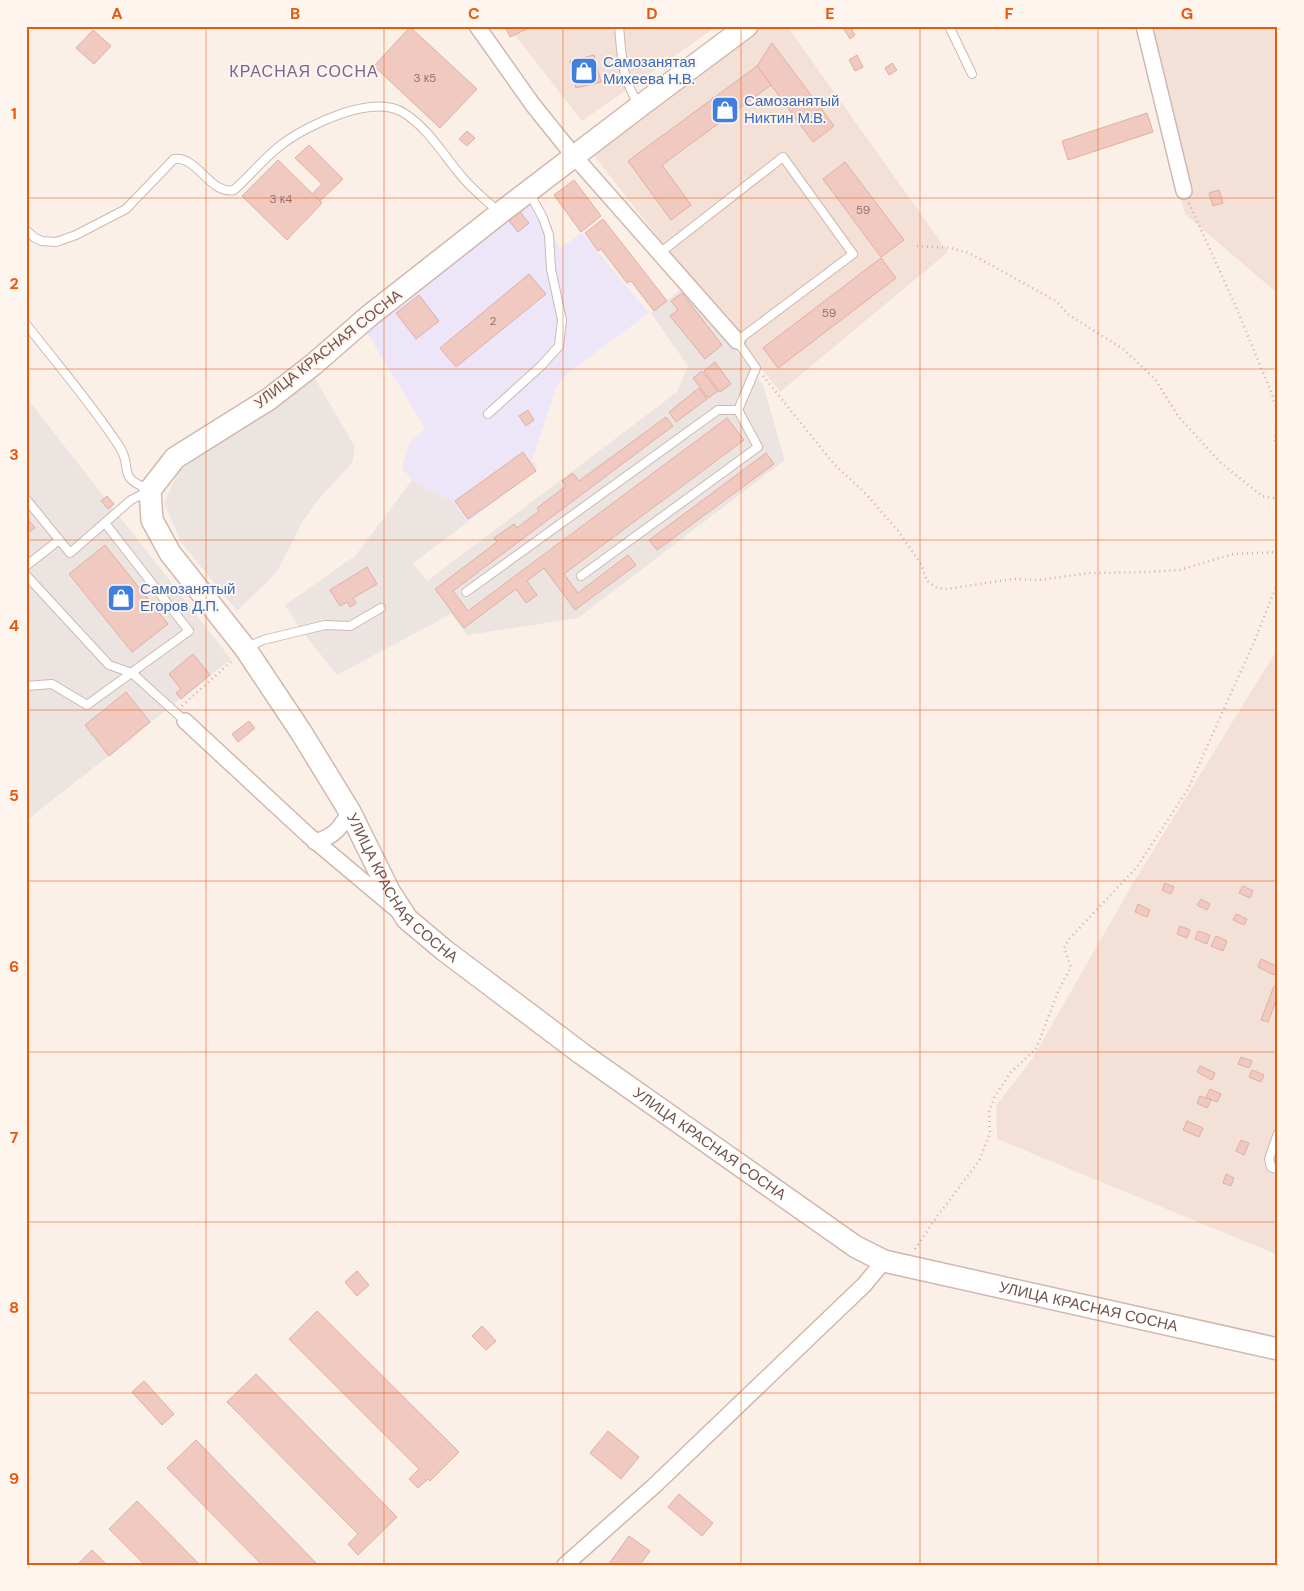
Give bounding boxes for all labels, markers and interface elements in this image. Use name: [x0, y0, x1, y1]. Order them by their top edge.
text: A: [111, 3, 123, 24]
text: B: [290, 3, 300, 24]
text: C: [468, 3, 480, 24]
text: D: [646, 3, 658, 24]
text: E: [825, 3, 835, 24]
text: F: [1005, 3, 1014, 24]
text: G: [1181, 3, 1193, 24]
place label: Самозанятая Михеева Н.В.: [603, 52, 696, 89]
shop icon: Самозанятая Михеева Н.В.: [569, 56, 599, 86]
district label: КРАСНАЯ СОСНА: [229, 61, 379, 82]
house number: 3 к5: [414, 70, 436, 86]
place label: Самозанятый Никтин М.В.: [744, 91, 840, 128]
shop icon: Самозанятый Никтин М.В.: [710, 95, 740, 125]
text: 1: [11, 103, 17, 124]
house number: 3 к4: [270, 191, 292, 207]
house number: 59: [856, 202, 870, 218]
text: 2: [9, 273, 19, 294]
street label: УЛИЦА КРАСНАЯ СОСНА: [250, 285, 406, 413]
house number: 59: [822, 305, 836, 321]
house number: 2: [490, 313, 497, 329]
text: 3: [9, 444, 19, 465]
place label: Самозанятый Егоров Д.П.: [140, 579, 236, 616]
shop icon: Самозанятый Егоров Д.П.: [106, 583, 136, 613]
text: 4: [9, 615, 19, 636]
text: 5: [9, 785, 19, 806]
street label: УЛИЦА КРАСНАЯ СОСНА: [342, 810, 462, 967]
text: 6: [9, 956, 19, 977]
street label: УЛИЦА КРАСНАЯ СОСНА: [629, 1083, 790, 1205]
text: 7: [10, 1127, 19, 1148]
street label: УЛИЦА КРАСНАЯ СОСНА: [997, 1277, 1180, 1336]
text: 8: [9, 1297, 19, 1318]
text: 9: [9, 1468, 19, 1489]

